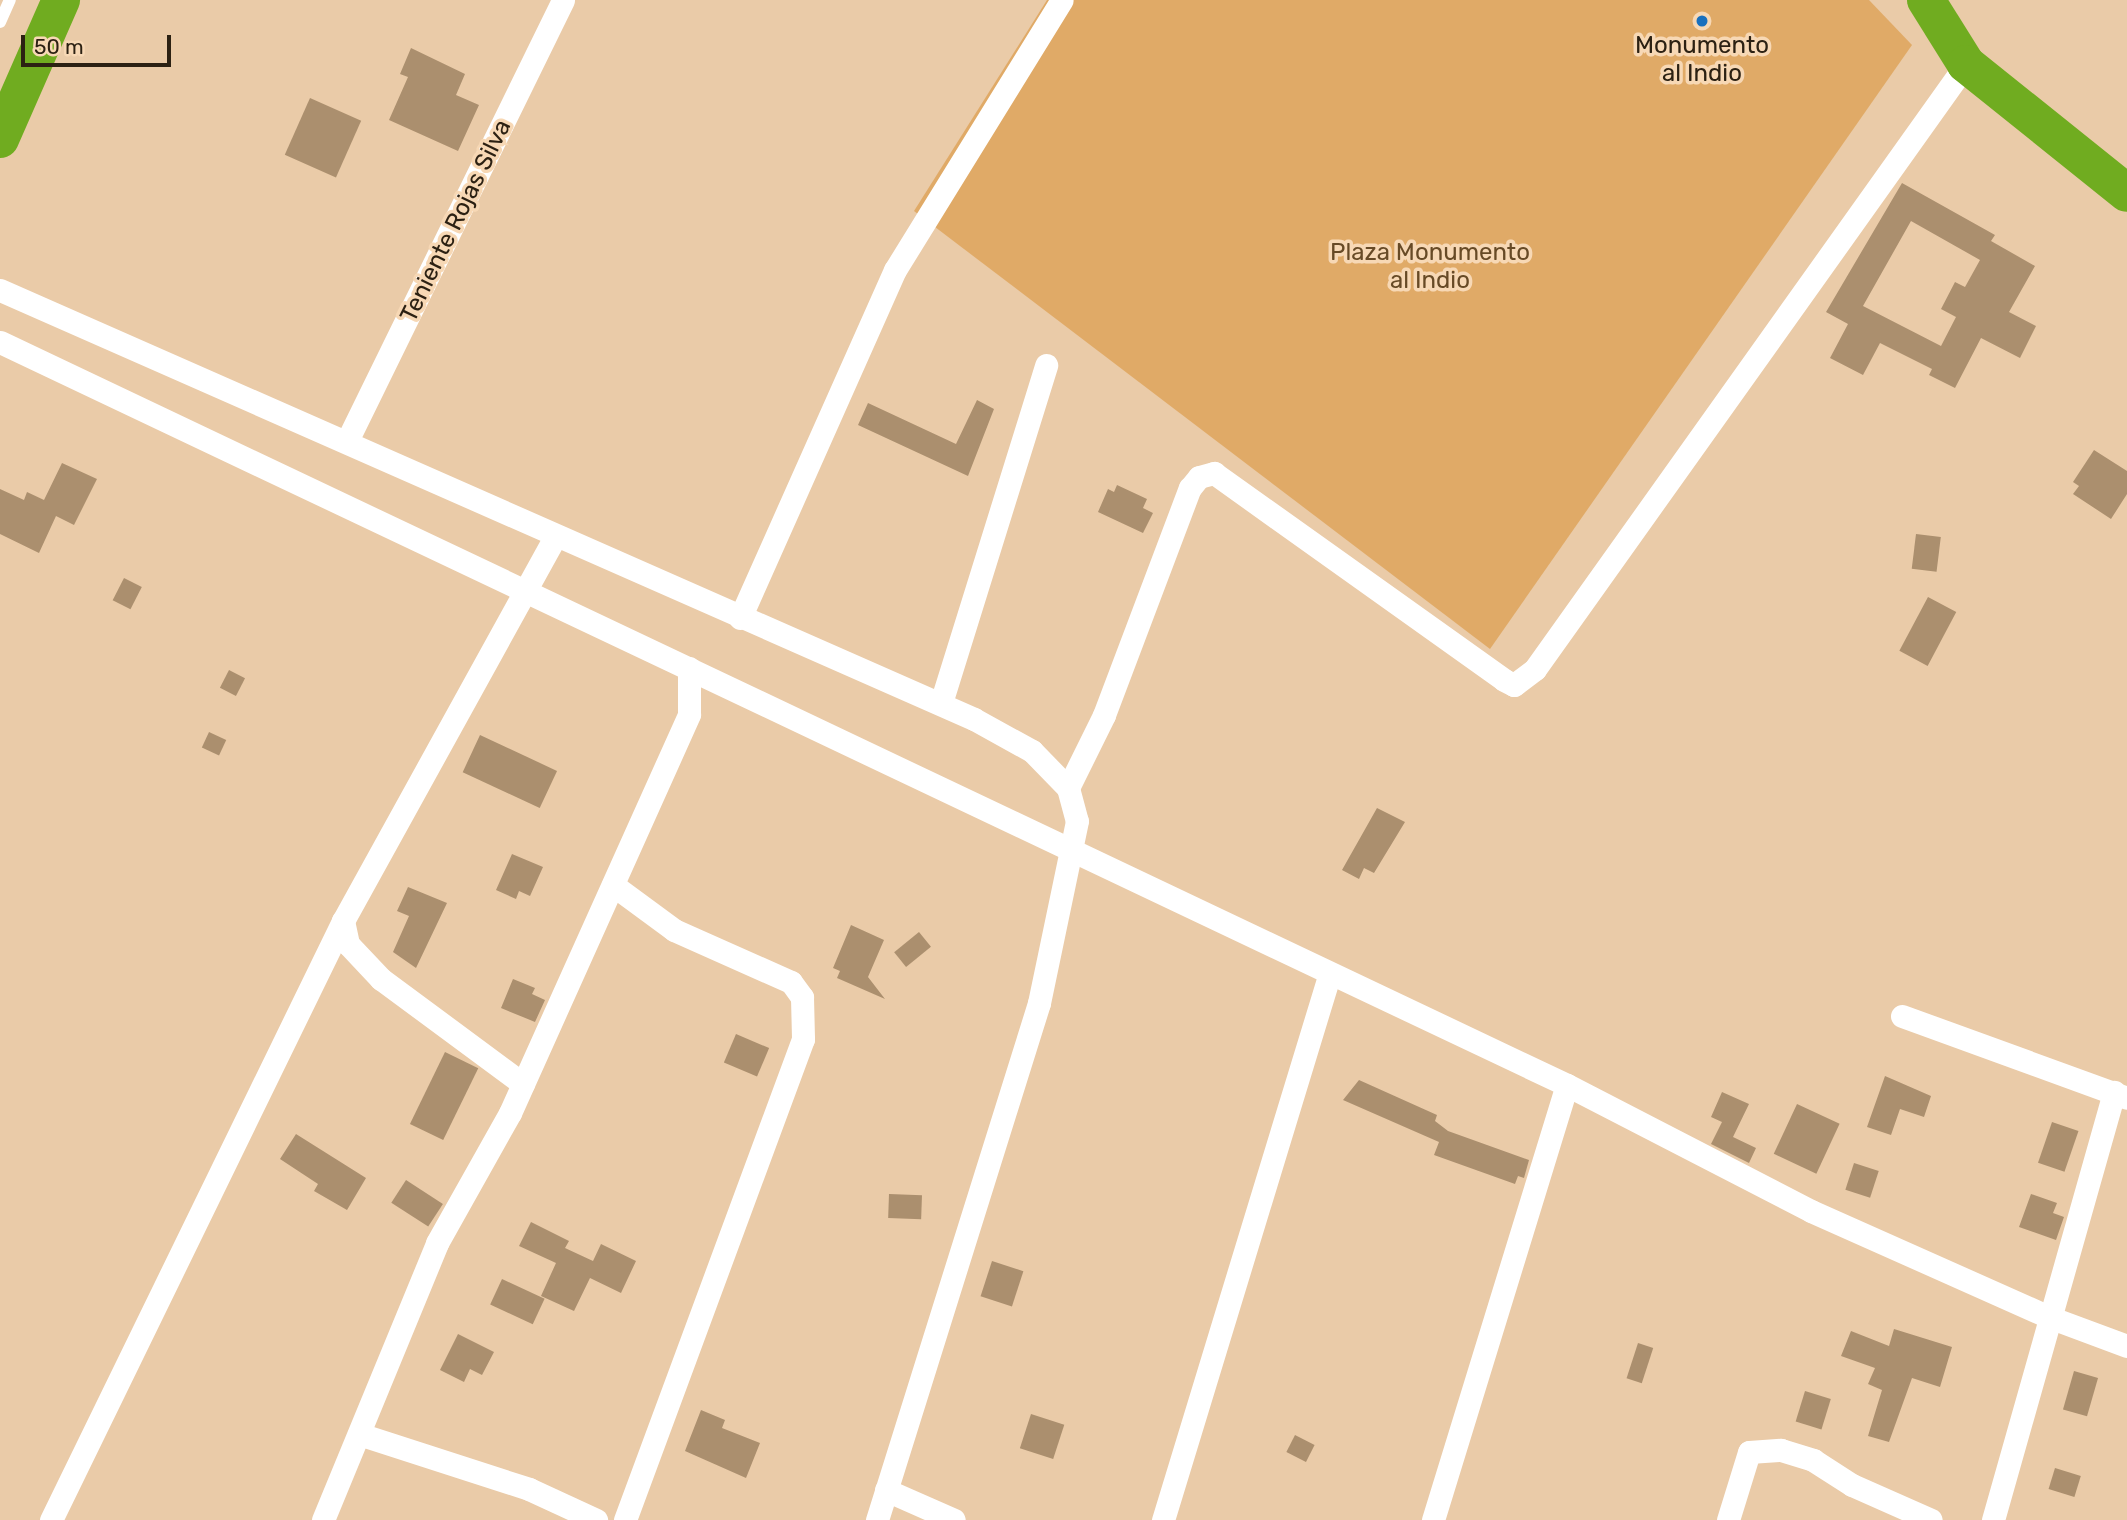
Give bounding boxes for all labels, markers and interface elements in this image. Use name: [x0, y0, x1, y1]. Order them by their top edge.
marker: Monumento al Indio: [1694, 13, 1710, 29]
scale bar: [24, 21, 175, 65]
place label: Monumento al Indio: [1635, 32, 1769, 88]
text: 50 m: [34, 34, 84, 59]
street label: Teniente Rojas Silva: [395, 115, 517, 327]
park label: Plaza Monumento al Indio: [1330, 239, 1530, 295]

